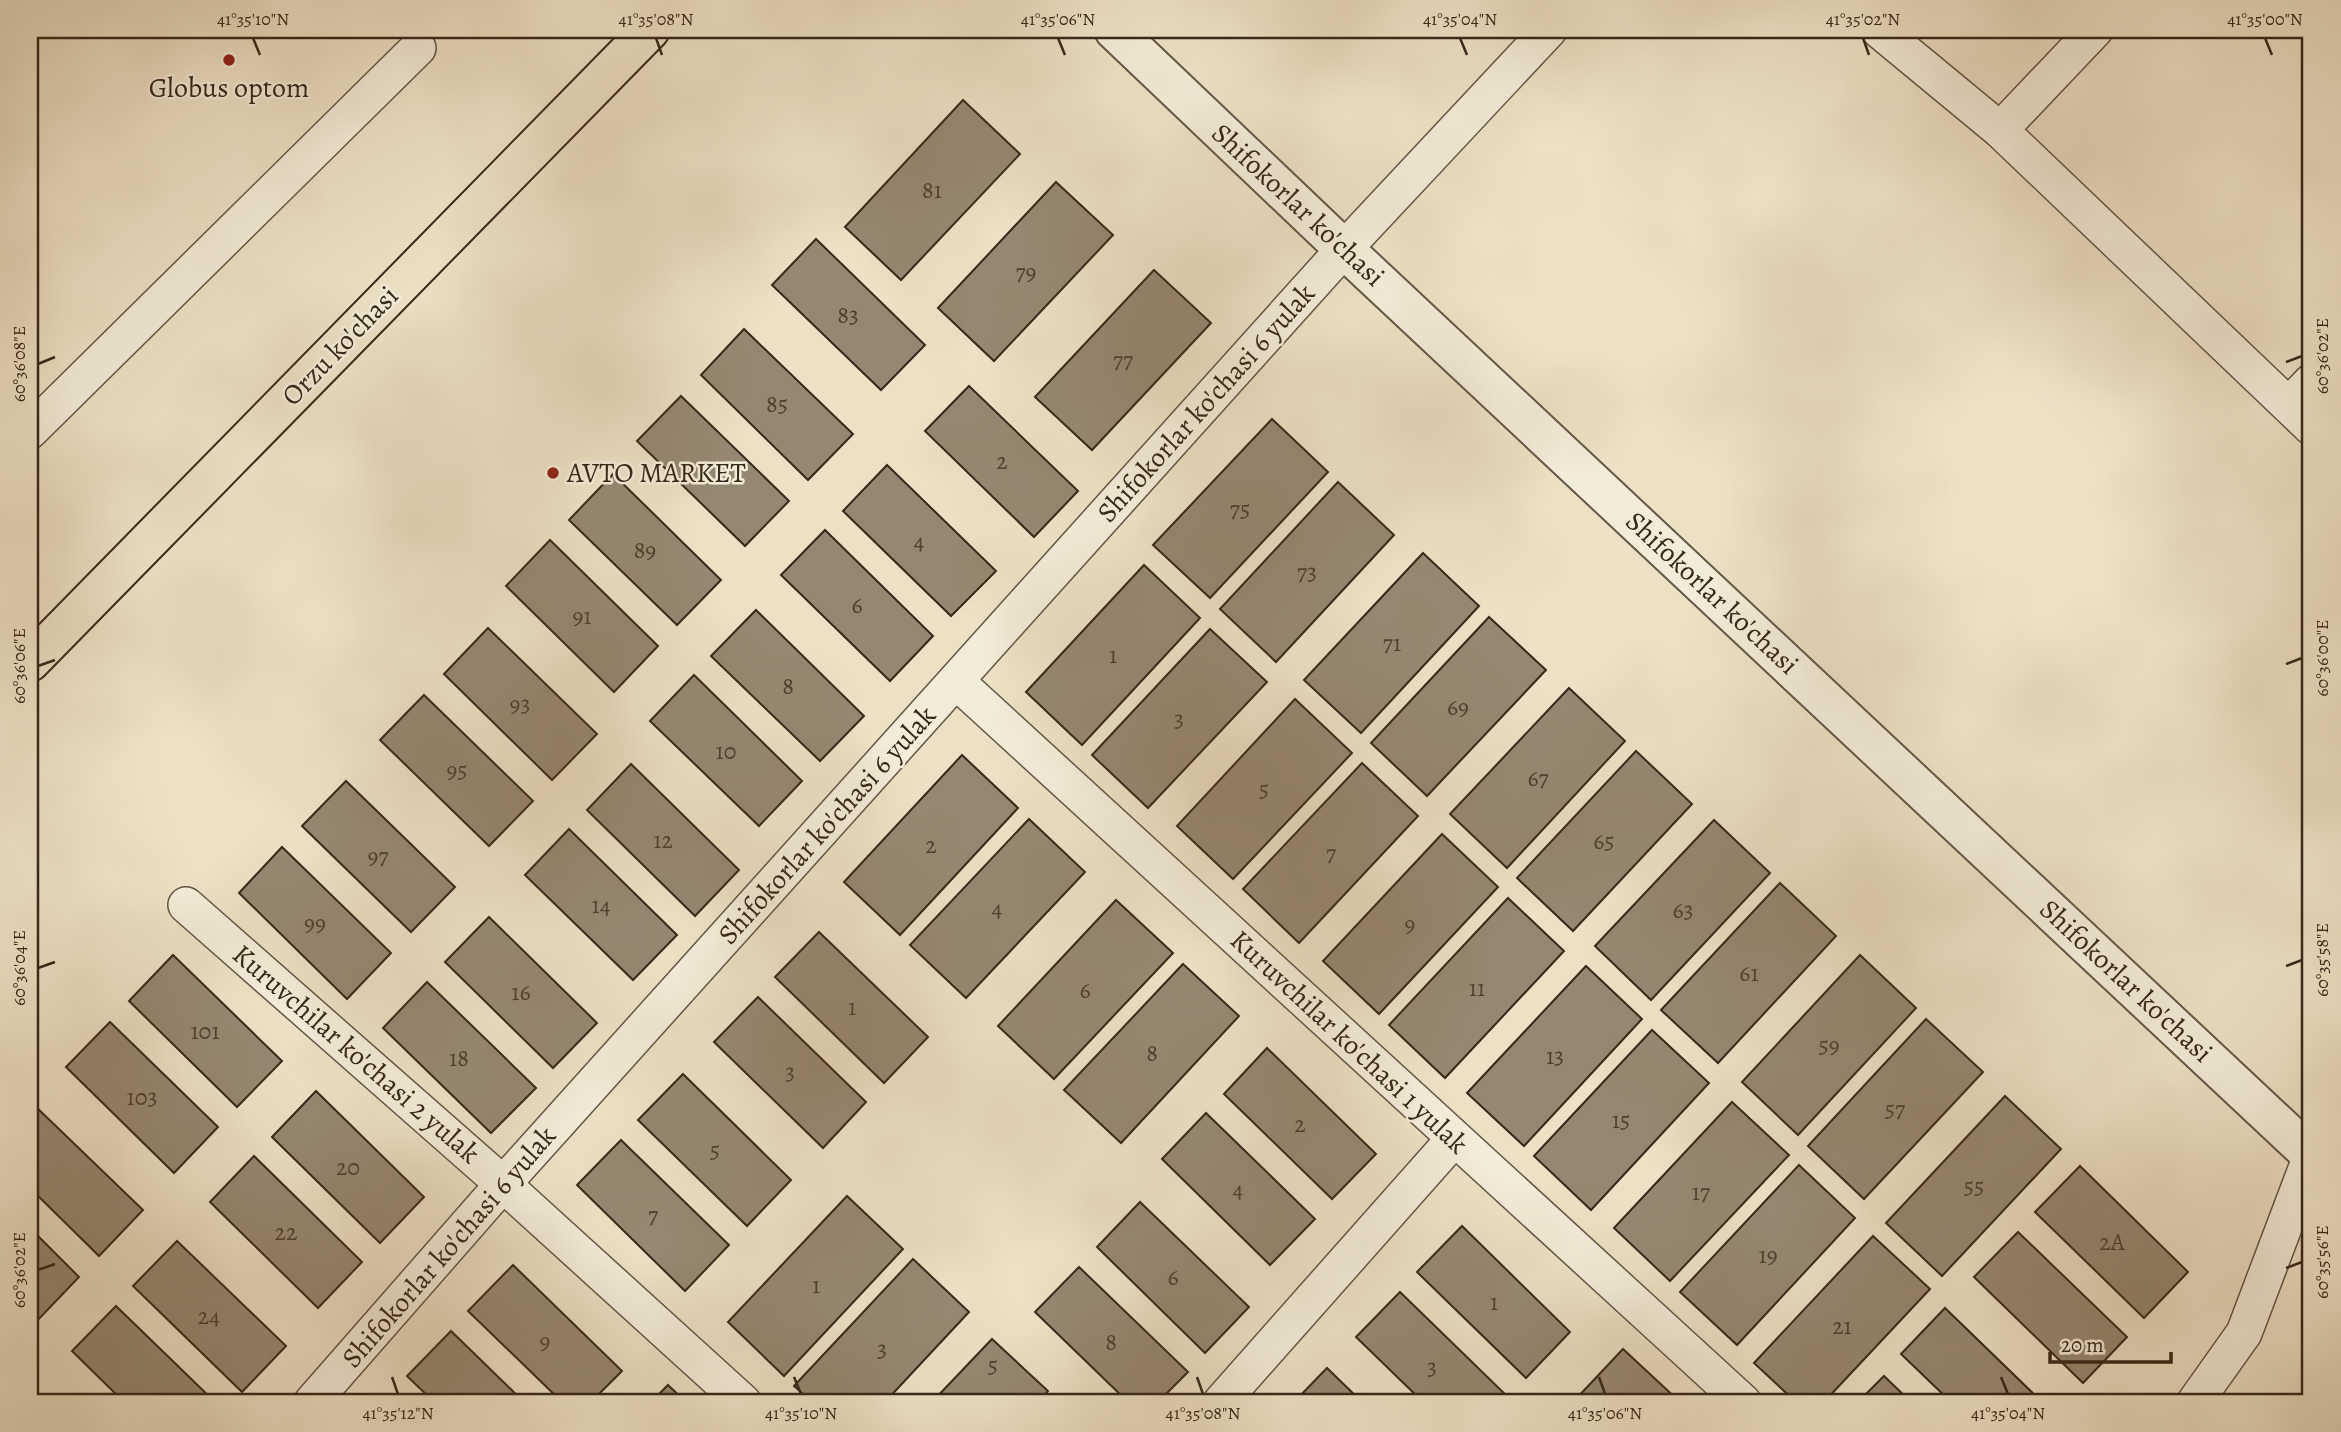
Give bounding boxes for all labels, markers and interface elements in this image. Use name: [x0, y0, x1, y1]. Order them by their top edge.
text: 41°35'10"N: [217, 7, 289, 31]
text: 41°35'08"N: [619, 7, 693, 31]
text: 41°35'06"N: [1021, 7, 1095, 31]
text: 41°35'04"N: [1423, 7, 1497, 31]
text: 41°35'02"N: [1826, 7, 1900, 31]
text: 41°35'00"N: [2227, 7, 2303, 31]
marker: Globus optom: [221, 52, 237, 68]
place label: Globus optom: [149, 69, 309, 107]
street label: Shifokorlar ko'chasi: [1203, 115, 1393, 295]
house number: 81: [922, 174, 942, 206]
house number: 79: [1016, 256, 1037, 288]
street label: Shifokorlar ko'chasi 6 yulak: [1088, 275, 1324, 531]
street label: Orzu ko'chasi: [273, 278, 407, 414]
house number: 83: [837, 299, 859, 331]
text: 60°36'02"E: [2310, 318, 2334, 394]
text: 60°36'08"E: [7, 326, 31, 402]
house number: 77: [1113, 344, 1134, 376]
house number: 85: [766, 388, 788, 420]
house number: 2: [996, 445, 1008, 477]
place label: AVTO MARKET: [566, 454, 746, 492]
marker: AVTO MARKET: [545, 465, 561, 481]
house number: 75: [1230, 493, 1250, 525]
street label: Shifokorlar ko'chasi: [1617, 503, 1807, 683]
house number: 4: [914, 525, 925, 557]
house number: 89: [634, 534, 656, 566]
house number: 73: [1297, 556, 1317, 588]
house number: 6: [851, 589, 863, 621]
house number: 91: [572, 600, 592, 632]
text: 60°36'00"E: [2310, 619, 2334, 697]
house number: 71: [1383, 627, 1401, 659]
text: 60°36'06"E: [7, 628, 31, 704]
house number: 1: [1109, 639, 1117, 671]
house number: 8: [782, 670, 794, 702]
house number: 93: [510, 688, 530, 720]
house number: 69: [1447, 691, 1469, 723]
street label: Shifokorlar ko'chasi 6 yulak: [709, 697, 945, 953]
house number: 3: [1174, 703, 1184, 735]
house number: 10: [716, 735, 737, 767]
house number: 95: [446, 754, 468, 786]
house number: 67: [1527, 762, 1550, 794]
house number: 5: [1259, 773, 1269, 805]
house number: 12: [653, 824, 673, 856]
house number: 65: [1593, 825, 1615, 857]
house number: 2: [925, 829, 937, 861]
house number: 7: [1326, 837, 1337, 869]
house number: 97: [368, 840, 389, 872]
house number: 14: [591, 889, 611, 921]
street label: Shifokorlar ko'chasi: [2031, 891, 2221, 1071]
house number: 4: [992, 892, 1003, 924]
house number: 63: [1672, 894, 1694, 926]
house number: 99: [304, 907, 326, 939]
house number: 9: [1405, 908, 1415, 940]
street label: Kuruvchilar ko'chasi 1 yulak: [1222, 922, 1476, 1163]
text: 60°35'58"E: [2310, 923, 2334, 997]
text: 60°36'04"E: [7, 930, 31, 1006]
street label: Kuruvchilar ko'chasi 2 yulak: [224, 936, 488, 1172]
house number: 61: [1739, 957, 1759, 989]
house number: 11: [1469, 972, 1485, 1004]
house number: 6: [1079, 974, 1091, 1006]
house number: 16: [511, 976, 531, 1008]
house number: 1: [848, 991, 856, 1023]
house number: 101: [190, 1015, 220, 1047]
house number: 59: [1818, 1029, 1840, 1061]
house number: 8: [1146, 1037, 1158, 1069]
house number: 13: [1546, 1040, 1564, 1072]
house number: 18: [449, 1042, 469, 1074]
house number: 3: [785, 1056, 795, 1088]
house number: 103: [127, 1081, 157, 1113]
house number: 57: [1885, 1093, 1906, 1125]
house number: 15: [1612, 1104, 1630, 1136]
house number: 2: [1294, 1108, 1306, 1140]
street label: Shifokorlar ko'chasi 6 yulak: [333, 1118, 565, 1376]
house number: 5: [710, 1134, 720, 1166]
house number: 20: [336, 1151, 360, 1183]
house number: 55: [1964, 1170, 1984, 1202]
house number: 4: [1233, 1173, 1244, 1205]
house number: 17: [1692, 1176, 1711, 1208]
house number: 7: [648, 1199, 659, 1231]
house number: 22: [275, 1216, 297, 1248]
text: 60°35'56"E: [2310, 1225, 2334, 1299]
house number: 2A: [2099, 1226, 2126, 1258]
text: 60°36'02"E: [7, 1232, 31, 1308]
house number: 19: [1758, 1239, 1778, 1271]
house number: 6: [1167, 1261, 1179, 1293]
house number: 1: [812, 1269, 820, 1301]
house number: 1: [1490, 1286, 1498, 1318]
house number: 24: [198, 1300, 220, 1332]
house number: 21: [1832, 1310, 1852, 1342]
scale bar: [2050, 1320, 2171, 1364]
house number: 9: [540, 1325, 550, 1357]
house number: 8: [1105, 1326, 1117, 1358]
text: 20 m: [2061, 1331, 2104, 1359]
house number: 3: [877, 1333, 887, 1365]
house number: 5: [988, 1349, 998, 1381]
house number: 3: [1427, 1351, 1437, 1383]
text: 41°35'12"N: [362, 1401, 434, 1425]
text: 41°35'10"N: [765, 1401, 837, 1425]
text: 41°35'08"N: [1166, 1401, 1240, 1425]
text: 41°35'06"N: [1568, 1401, 1642, 1425]
text: 41°35'04"N: [1971, 1401, 2045, 1425]

